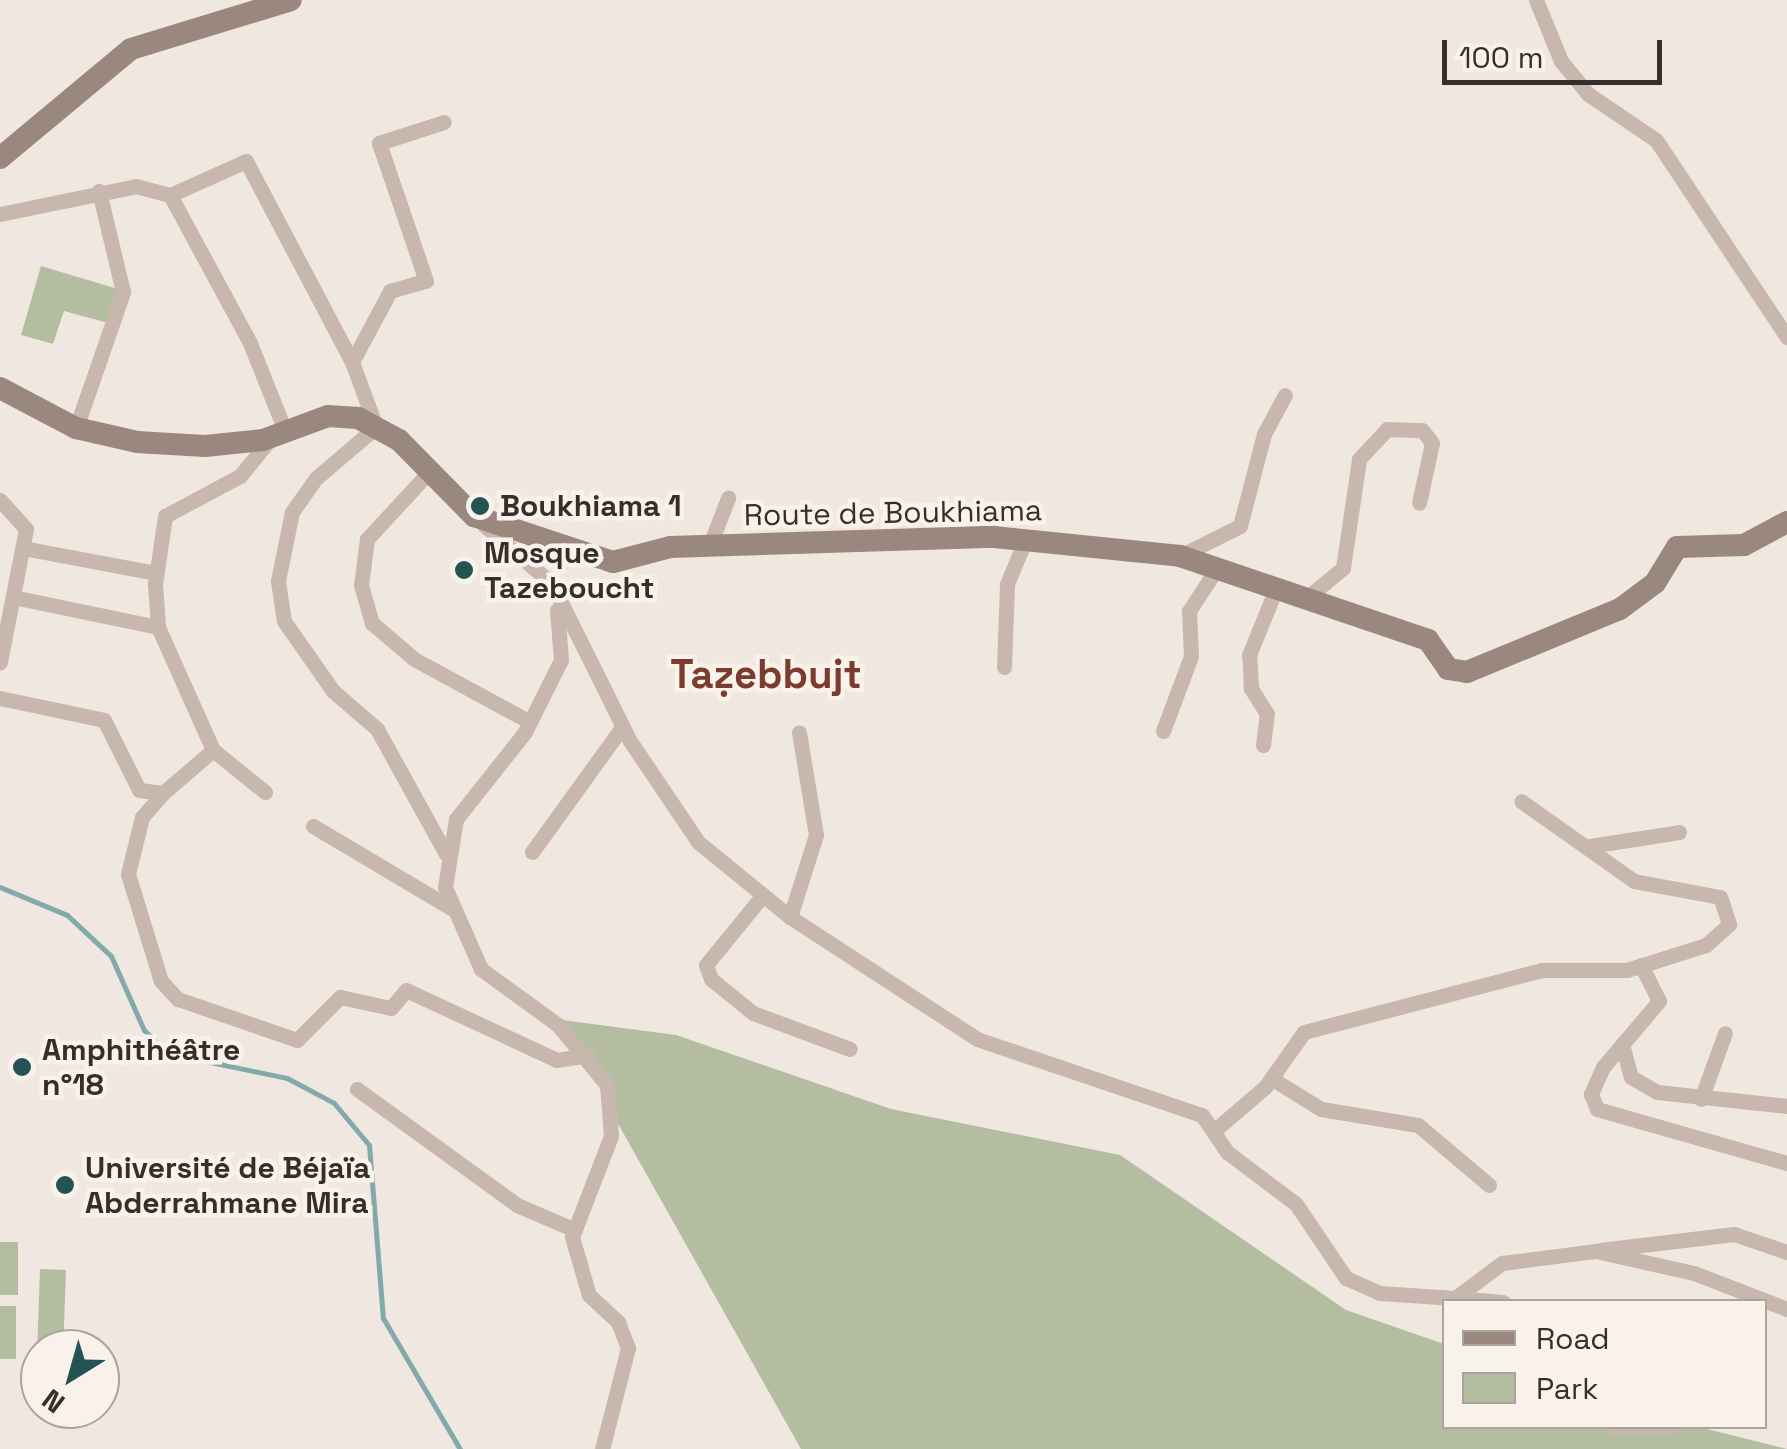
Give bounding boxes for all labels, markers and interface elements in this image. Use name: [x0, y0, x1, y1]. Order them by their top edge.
scale bar: [1447, 20, 1667, 82]
text: 100 m: [1459, 38, 1544, 77]
place label: Boukhiama 1: [500, 488, 682, 524]
street label: Route de Boukhiama: [744, 492, 1042, 534]
marker: Boukhiama 1: [469, 495, 491, 517]
place label: Mosque Tazeboucht: [484, 535, 654, 606]
marker: Mosque Tazeboucht: [453, 559, 475, 581]
district label: Taẓebbujt: [670, 651, 862, 699]
place label: Amphithéâtre n°18: [42, 1032, 240, 1102]
marker: Amphithéâtre n°18: [11, 1056, 33, 1078]
place label: Université de Béjaïa Abderrahmane Mira: [85, 1150, 370, 1220]
marker: Université de Béjaïa Abderrahmane Mira: [54, 1174, 76, 1196]
legend: [1442, 1299, 1767, 1429]
text: Road: [1536, 1319, 1610, 1358]
north arrow: [20, 1329, 120, 1429]
text: Park: [1536, 1369, 1598, 1408]
text: N: [35, 1381, 71, 1421]

